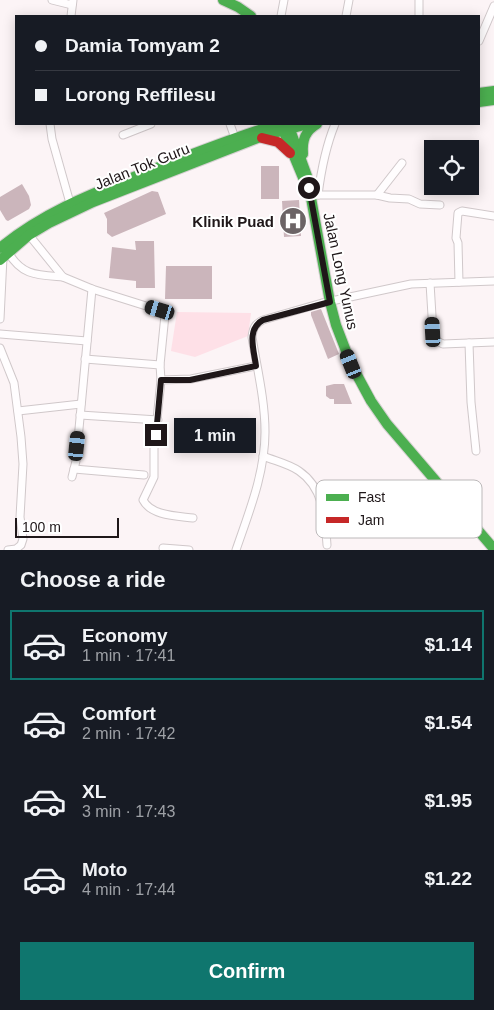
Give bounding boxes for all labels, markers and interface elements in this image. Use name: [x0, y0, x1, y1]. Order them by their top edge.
text: Damia Tomyam 2: [65, 35, 220, 56]
text: Lorong Reffilesu: [65, 84, 216, 105]
street label: Jalan Tok Guru: [92, 139, 192, 193]
map controls: [424, 140, 479, 195]
button: locate: [424, 140, 479, 195]
route start: [298, 177, 320, 199]
hospital icon: Klinik Puad: [278, 206, 308, 236]
street label: Jalan Long Yunus: [320, 211, 362, 331]
place label: Klinik Puad: [192, 213, 274, 230]
car: [143, 298, 176, 322]
car: [424, 317, 441, 347]
car: [338, 347, 363, 381]
callout: 1 min: [174, 418, 256, 452]
route end: [145, 424, 167, 446]
text: 1 min: [194, 427, 236, 444]
car: [67, 430, 86, 462]
legend: [316, 480, 482, 538]
text: Fast: [358, 489, 385, 505]
text: Jam: [358, 512, 384, 528]
scale bar: [15, 515, 119, 538]
text: 100 m: [22, 519, 61, 535]
text: Choose a ride: [20, 567, 165, 592]
icon: car: [22, 623, 67, 668]
text: Economy: [82, 625, 168, 646]
text: $1.14: [424, 634, 472, 655]
text: 1 min · 17:41: [82, 647, 175, 664]
icon: car: [22, 701, 67, 746]
text: Comfort: [82, 703, 156, 724]
text: $1.54: [424, 712, 472, 733]
text: 2 min · 17:42: [82, 725, 175, 742]
icon: car: [22, 779, 67, 824]
text: XL: [82, 781, 106, 802]
text: $1.95: [424, 790, 472, 811]
text: 3 min · 17:43: [82, 803, 175, 820]
icon: car: [22, 857, 67, 902]
text: Moto: [82, 859, 127, 880]
text: $1.22: [424, 868, 472, 889]
text: 4 min · 17:44: [82, 881, 175, 898]
button: Confirm: [20, 942, 474, 1000]

